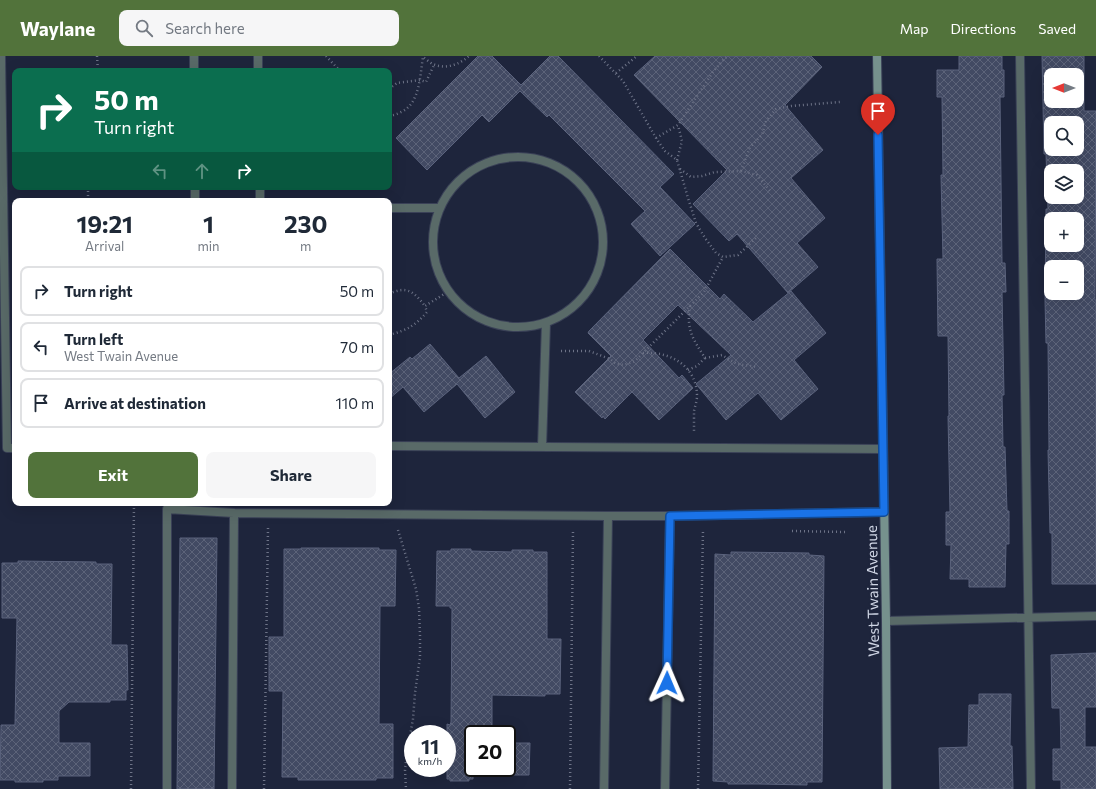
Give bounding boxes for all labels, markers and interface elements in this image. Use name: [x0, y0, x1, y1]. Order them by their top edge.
search box: [119, 10, 399, 46]
text: Waylane: [20, 17, 95, 40]
icon: search: [133, 17, 155, 39]
text: Search here: [165, 19, 245, 37]
text: Map: [900, 20, 929, 37]
text: Directions: [951, 20, 1016, 37]
text: Saved: [1038, 20, 1076, 37]
north arrow: [1044, 68, 1084, 108]
map controls: [1044, 68, 1084, 300]
text: 50 m: [94, 82, 159, 116]
icon: right: [28, 84, 80, 136]
pin: [861, 94, 895, 135]
icon: arrive: [867, 100, 889, 122]
text: Turn right: [94, 116, 174, 138]
button: search: [1044, 116, 1084, 156]
icon: left: [149, 160, 171, 182]
icon: ahead: [191, 160, 213, 182]
icon: right: [233, 160, 255, 182]
button: layers: [1044, 164, 1084, 204]
text: 19:21: [76, 209, 133, 238]
text: 1: [203, 209, 214, 238]
text: 230: [284, 209, 328, 238]
button: +: [1044, 212, 1084, 252]
text: Arrival: [85, 238, 124, 254]
text: min: [197, 238, 220, 254]
text: m: [300, 238, 311, 254]
button: −: [1044, 260, 1084, 300]
icon: right: [30, 280, 52, 302]
text: Turn right: [64, 282, 133, 300]
text: 50 m: [340, 282, 374, 300]
text: Turn left: [64, 330, 123, 348]
icon: left: [30, 336, 52, 358]
text: 70 m: [340, 338, 374, 356]
text: West Twain Avenue: [64, 348, 178, 364]
icon: arrive: [30, 392, 52, 414]
text: Arrive at destination: [64, 394, 206, 412]
text: 110 m: [335, 394, 374, 412]
button: Exit: [28, 452, 198, 498]
button: Share: [206, 452, 376, 498]
street label: West Twain Avenue: [862, 525, 882, 657]
position arrow: [646, 662, 688, 704]
speed limit sign: 20: [464, 725, 516, 777]
text: 11: [421, 734, 439, 758]
text: km/h: [418, 755, 442, 767]

